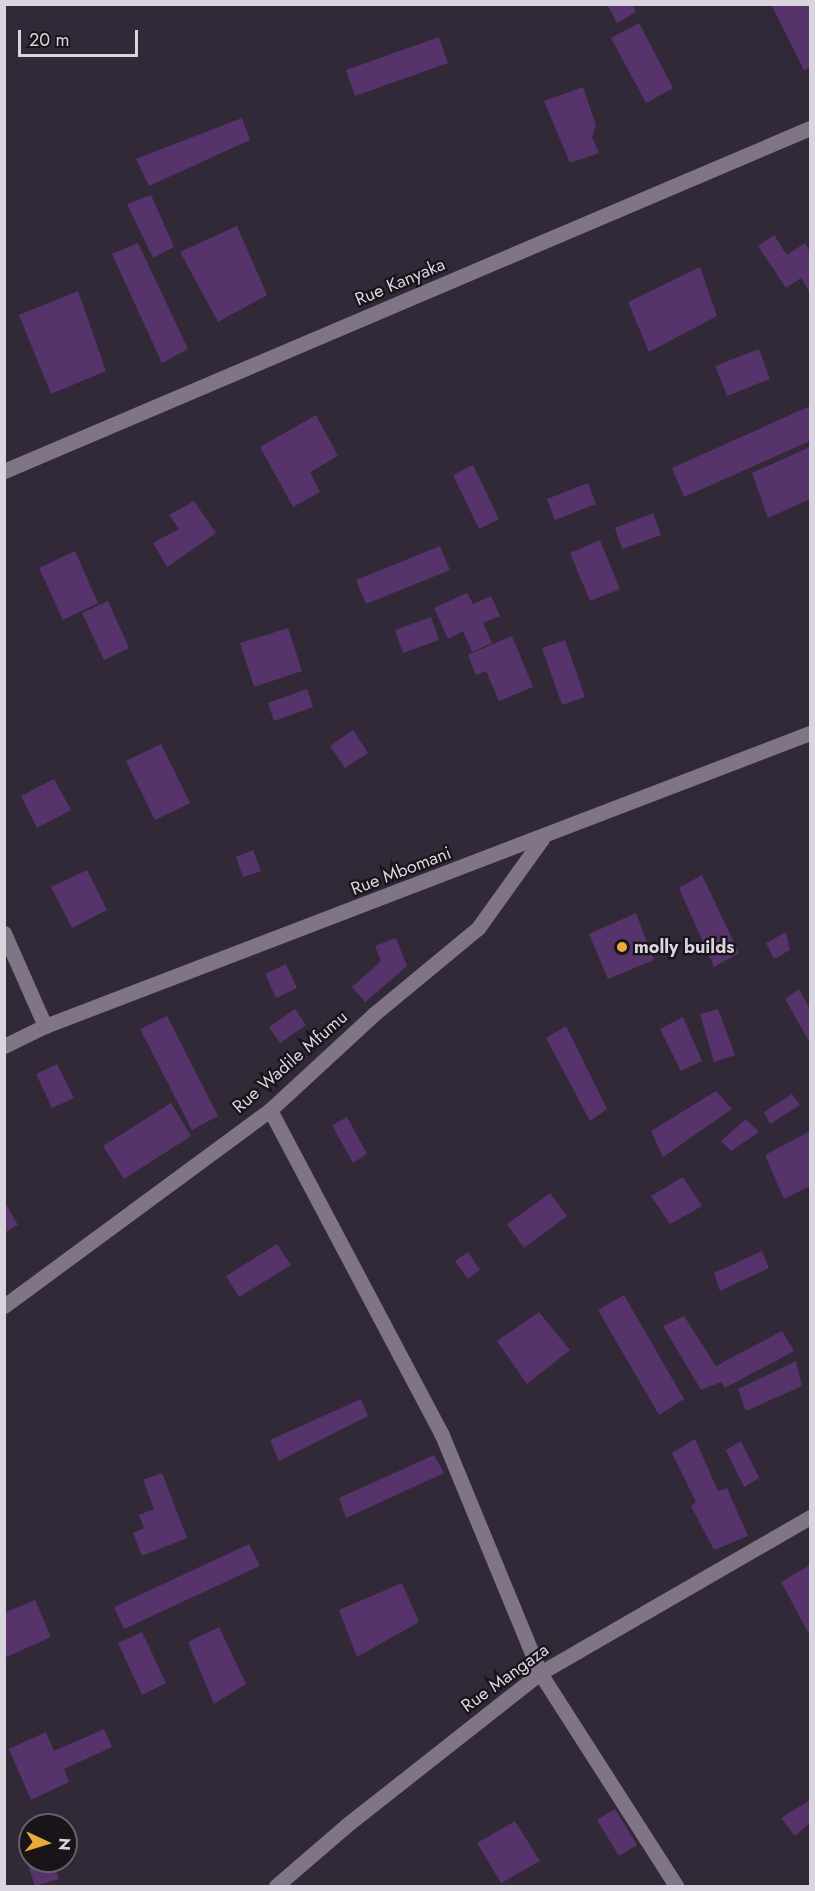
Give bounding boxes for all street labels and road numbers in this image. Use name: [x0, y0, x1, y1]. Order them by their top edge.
street label: Rue Kanyaka: [352, 253, 448, 311]
street label: Rue Mbomani: [348, 842, 454, 900]
street label: Rue Wadile Mfumu: [228, 1006, 352, 1118]
street label: Rue Mangaza: [457, 1639, 553, 1717]

